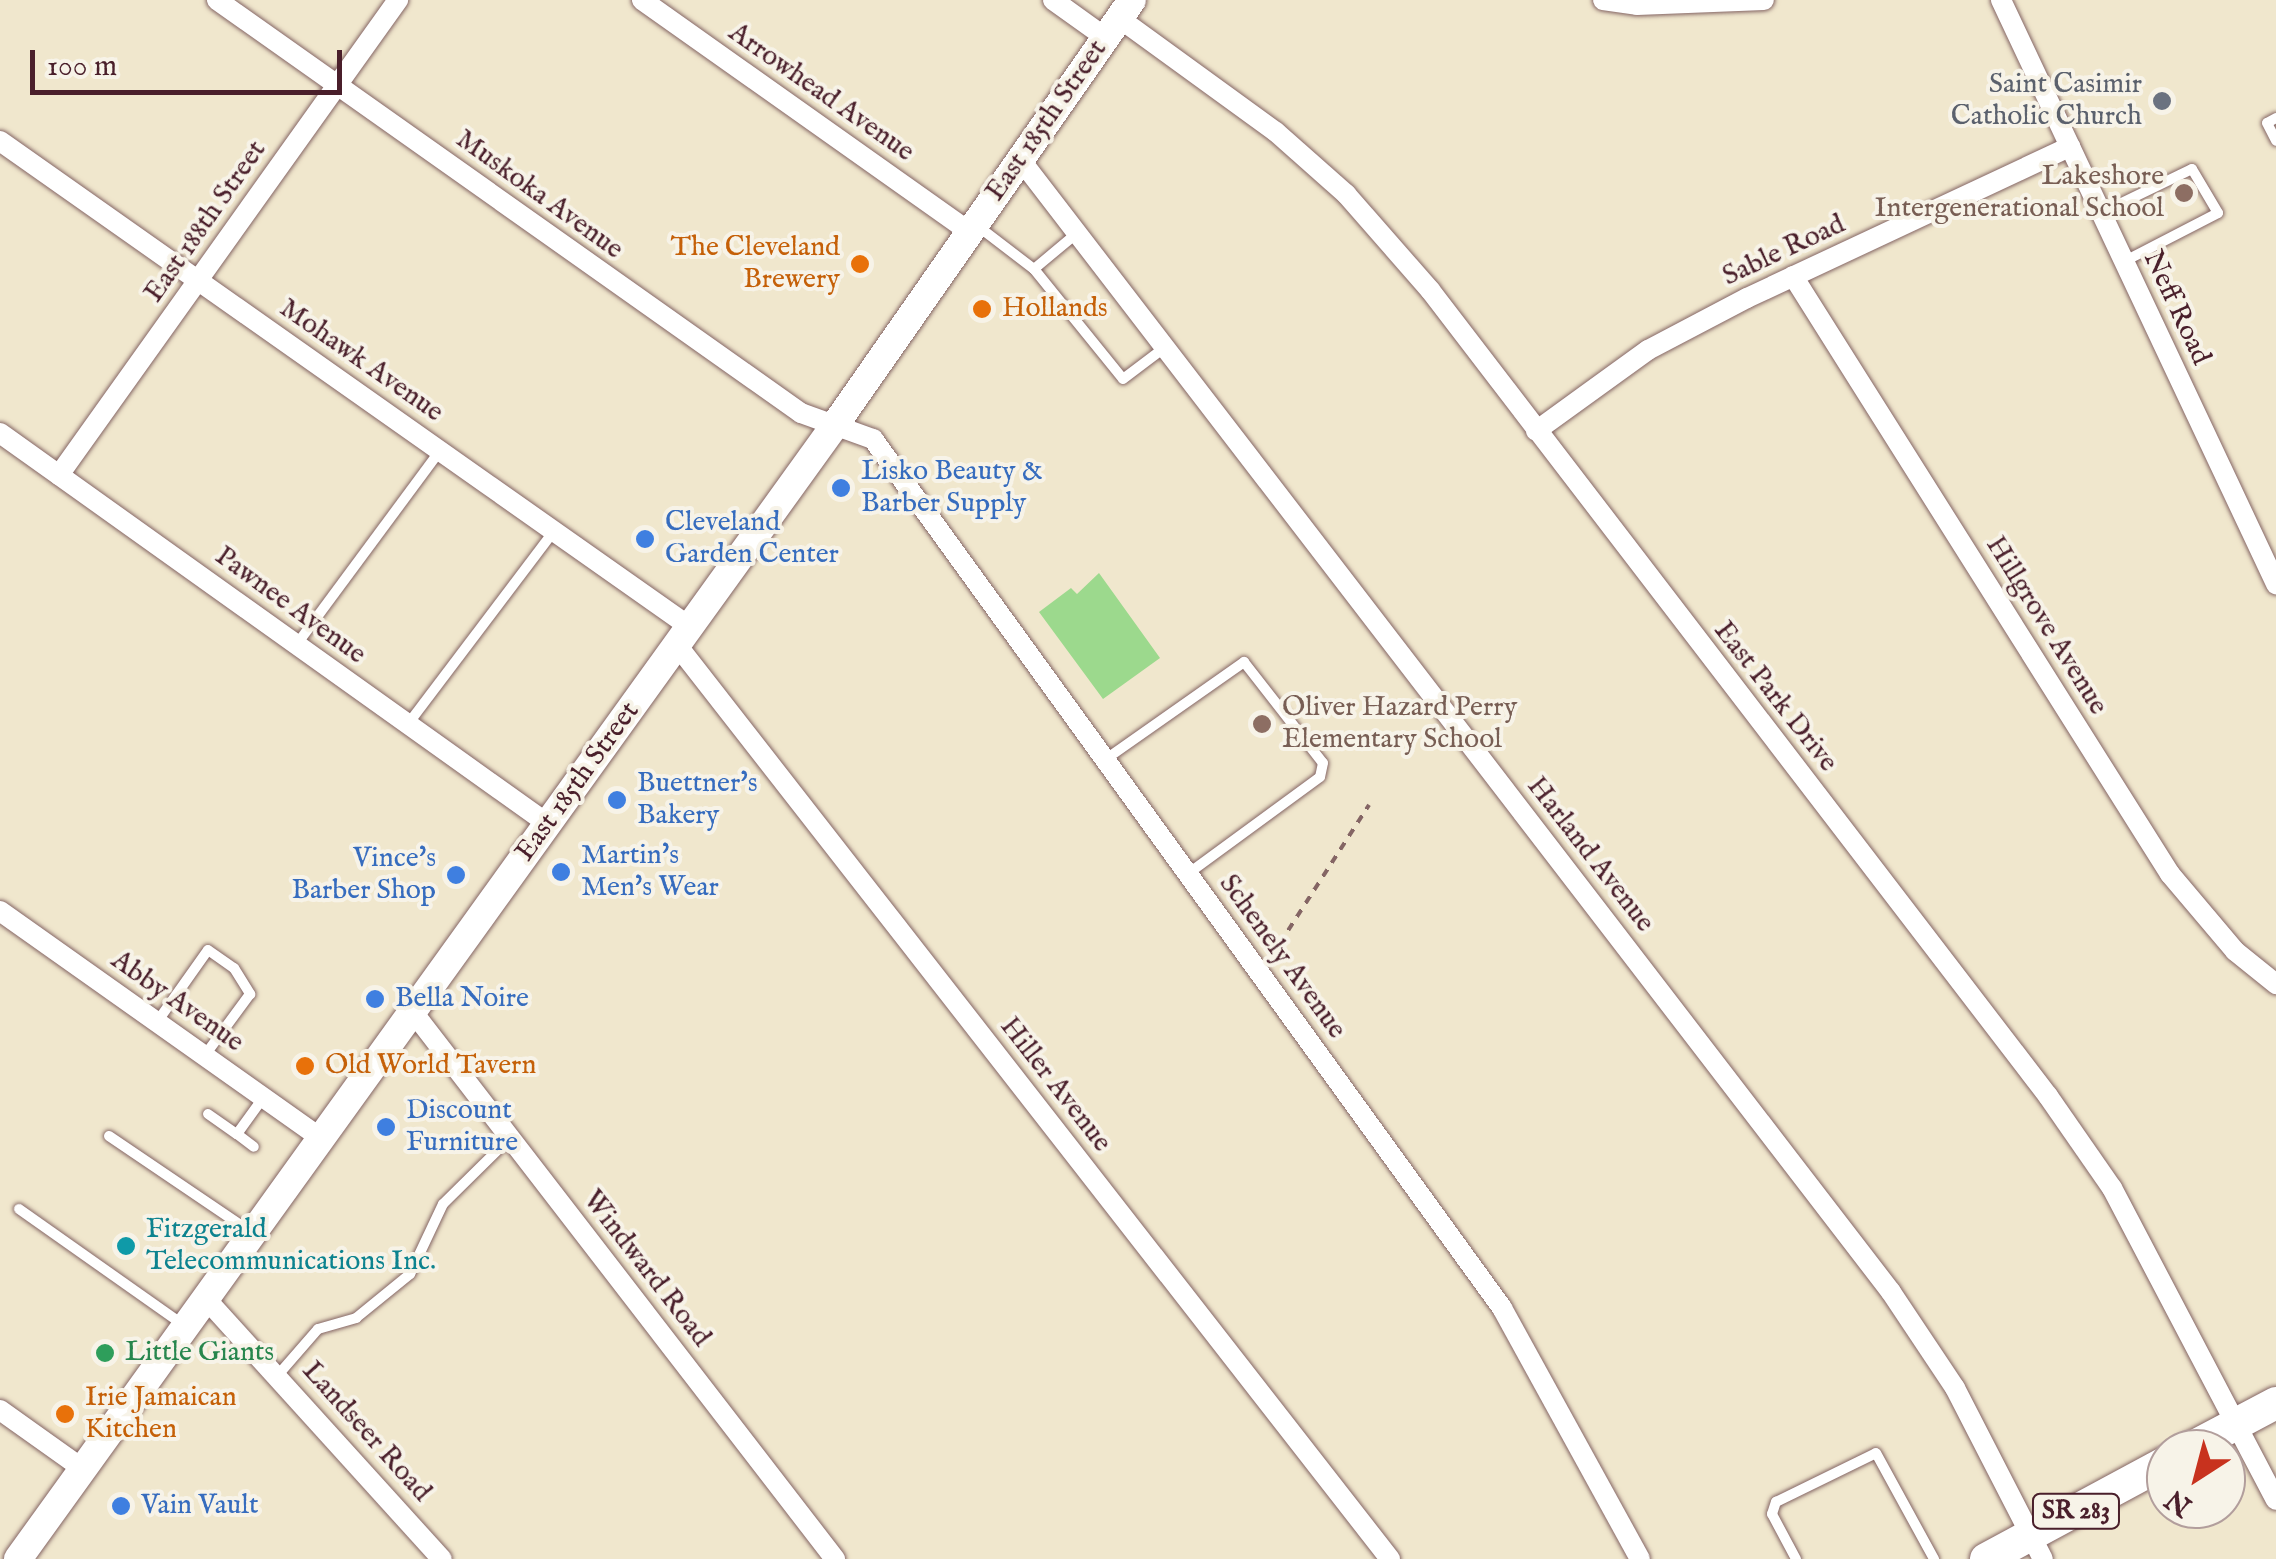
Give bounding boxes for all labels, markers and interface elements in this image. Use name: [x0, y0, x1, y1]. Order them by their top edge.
street label: Arrowhead Avenue: [722, 16, 920, 170]
scale bar: [35, 30, 348, 92]
street label: East 185th Street: [979, 34, 1115, 208]
text: 100 m: [47, 48, 117, 86]
place label: Saint Casimir Catholic Church: [1951, 68, 2142, 134]
marker: Saint Casimir Catholic Church: [2151, 90, 2173, 112]
street label: Muskoka Avenue: [449, 123, 629, 267]
street label: East 188th Street: [138, 135, 274, 309]
place label: Lakeshore Intergenerational School: [1875, 160, 2164, 226]
marker: Lakeshore Intergenerational School: [2173, 182, 2195, 204]
street label: Sable Road: [1718, 208, 1850, 294]
place label: The Cleveland Brewery: [671, 231, 840, 297]
street label: Neff Road: [2135, 245, 2217, 371]
marker: The Cleveland Brewery: [849, 253, 871, 275]
street label: Mohawk Avenue: [273, 292, 449, 430]
place label: Hollands: [1002, 292, 1108, 326]
marker: Hollands: [971, 298, 993, 320]
place label: Lisko Beauty & Barber Supply: [861, 455, 1043, 521]
marker: Lisko Beauty & Barber Supply: [830, 477, 852, 499]
place label: Cleveland Garden Center: [665, 506, 839, 572]
marker: Cleveland Garden Center: [634, 528, 656, 550]
street label: Hillgrove Avenue: [1978, 531, 2114, 721]
street label: Pawnee Avenue: [208, 540, 372, 672]
street label: East Park Drive: [1706, 615, 1844, 779]
place label: Oliver Hazard Perry Elementary School: [1282, 691, 1517, 757]
street label: East 185th Street: [509, 696, 647, 868]
marker: Oliver Hazard Perry Elementary School: [1251, 713, 1273, 735]
place label: Buettner's Bakery: [637, 767, 758, 833]
street label: Harland Avenue: [1519, 771, 1661, 939]
marker: Buettner's Bakery: [606, 789, 628, 811]
place label: Martin's Men's Wear: [581, 839, 719, 905]
place label: Vince's Barber Shop: [291, 842, 436, 908]
marker: Martin's Men's Wear: [550, 861, 572, 883]
marker: Vince's Barber Shop: [445, 864, 467, 886]
street label: Schenely Avenue: [1211, 868, 1353, 1046]
street label: Abby Avenue: [104, 944, 250, 1060]
place label: Bella Noire: [395, 982, 529, 1016]
marker: Bella Noire: [364, 988, 386, 1010]
street label: Hiller Avenue: [992, 1011, 1118, 1159]
place label: Old World Tavern: [325, 1049, 536, 1083]
marker: Old World Tavern: [294, 1055, 316, 1077]
place label: Discount Furniture: [406, 1094, 518, 1160]
marker: Discount Furniture: [375, 1116, 397, 1138]
street label: Windward Road: [575, 1184, 717, 1354]
place label: Fitzgerald Telecommunications Inc.: [146, 1213, 436, 1279]
marker: Fitzgerald Telecommunications Inc.: [115, 1235, 137, 1257]
place label: Little Giants: [125, 1336, 274, 1370]
marker: Little Giants: [94, 1342, 116, 1364]
street label: Landseer Road: [294, 1355, 438, 1509]
place label: Irie Jamaican Kitchen: [85, 1381, 237, 1447]
marker: Irie Jamaican Kitchen: [54, 1403, 76, 1425]
north arrow: [2146, 1429, 2246, 1529]
text: N: [2159, 1481, 2199, 1523]
place label: Vain Vault: [141, 1489, 259, 1523]
road number: SR 283: [2031, 1491, 2121, 1531]
marker: Vain Vault: [110, 1495, 132, 1517]

